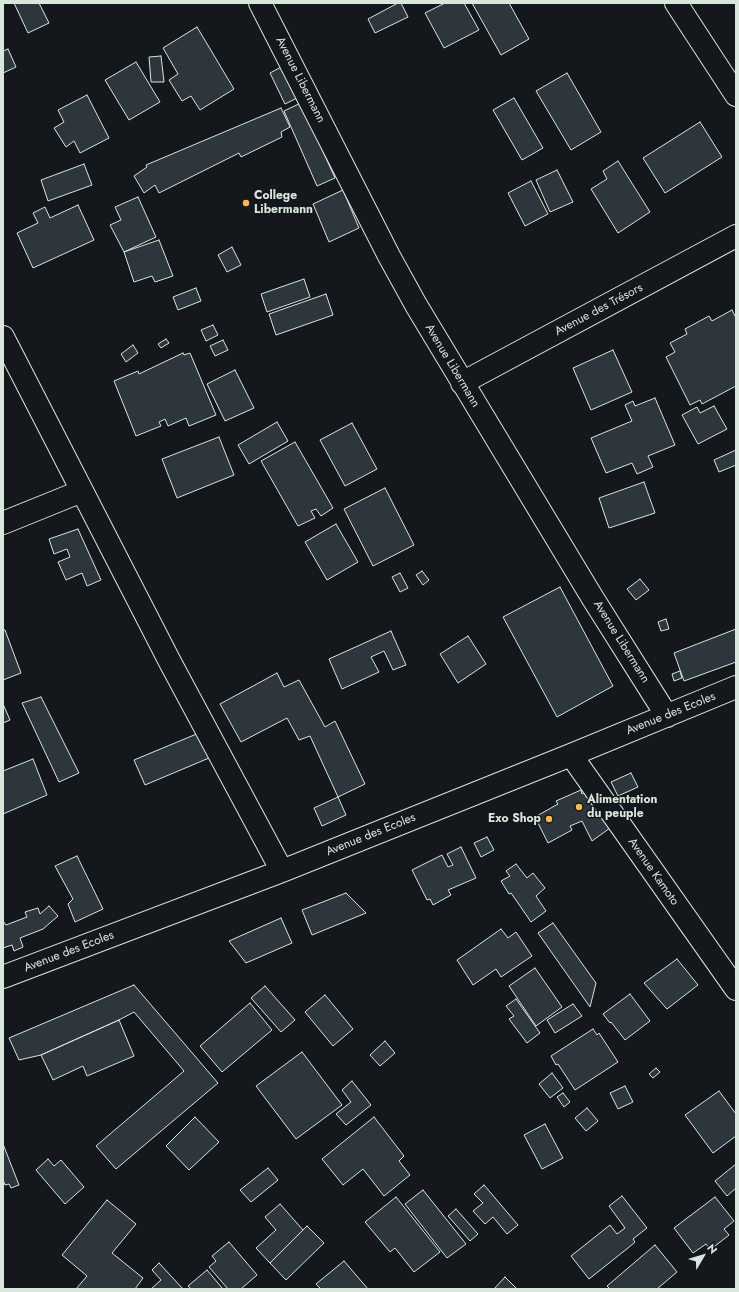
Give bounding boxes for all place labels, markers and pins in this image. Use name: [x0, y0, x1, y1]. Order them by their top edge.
place label: College Libermann: [254, 189, 313, 217]
marker: College Libermann: [241, 198, 251, 208]
place label: Alimentation du peuple: [587, 793, 657, 821]
marker: Alimentation du peuple: [574, 802, 584, 812]
place label: Exo Shop: [488, 812, 541, 826]
marker: Exo Shop: [544, 814, 554, 824]

